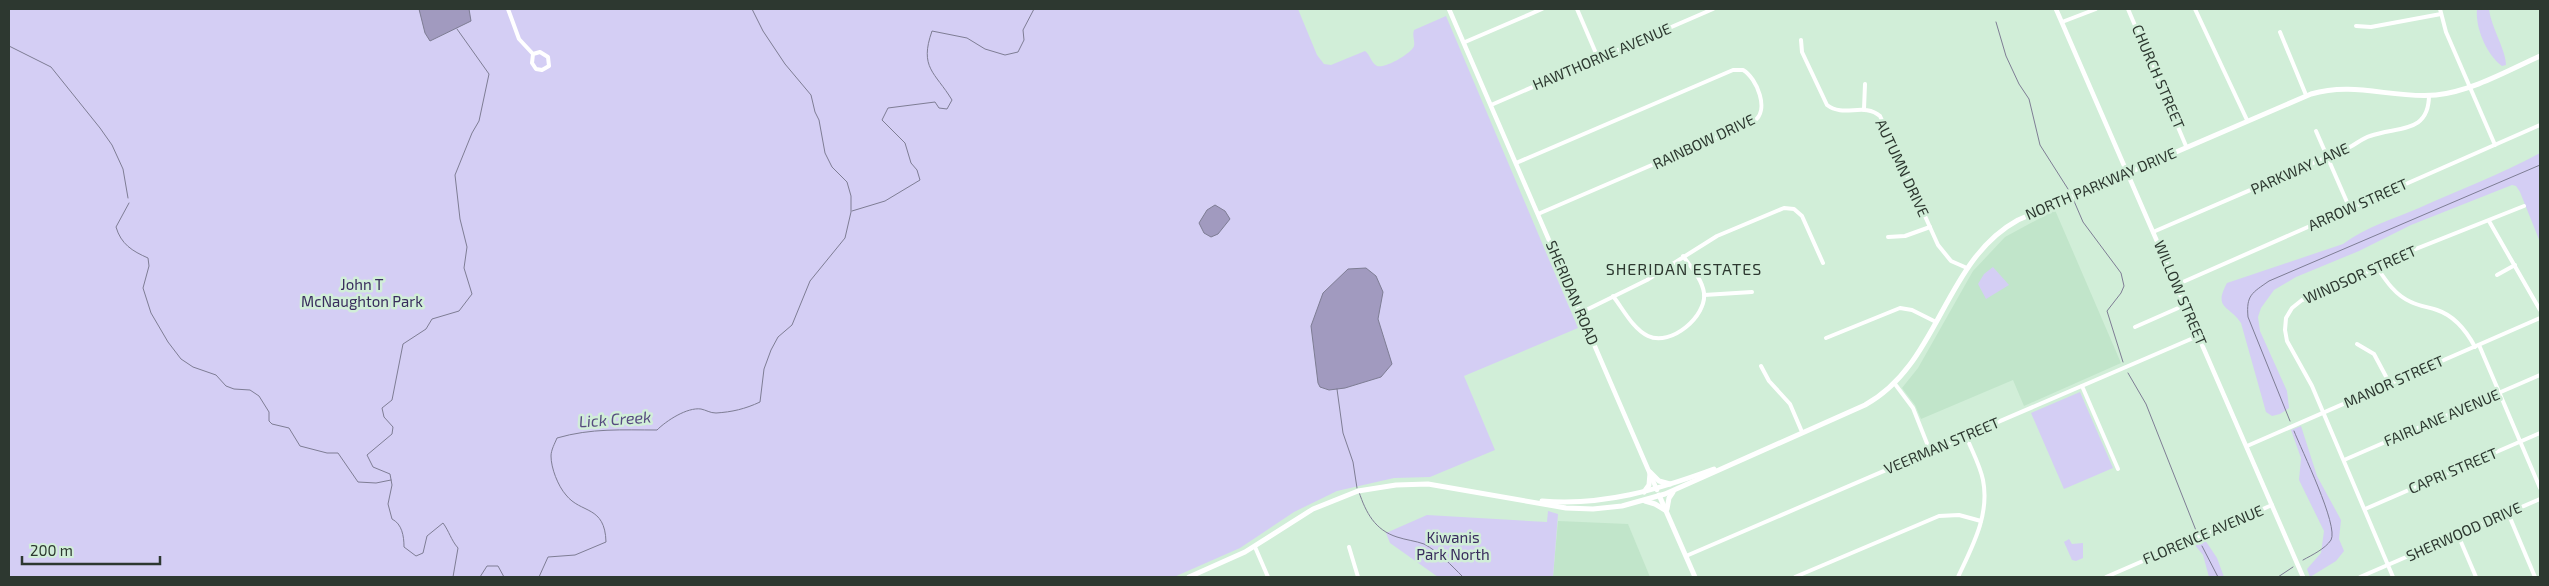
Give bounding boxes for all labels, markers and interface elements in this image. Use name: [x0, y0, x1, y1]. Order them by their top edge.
street label: HAWTHORNE AVENUE: [1530, 19, 1673, 93]
street label: CHURCH STREET: [2129, 22, 2189, 132]
street label: RAINBOW DRIVE: [1650, 110, 1757, 173]
street label: AUTUMN DRIVE: [1872, 116, 1933, 219]
street label: PARKWAY LANE: [2248, 138, 2352, 198]
street label: NORTH PARKWAY DRIVE: [2022, 143, 2179, 223]
street label: ARROW STREET: [2305, 174, 2410, 234]
street label: WILLOW STREET: [2151, 237, 2211, 348]
street label: SHERIDAN ROAD: [1543, 238, 1603, 348]
street label: WINDSOR STREET: [2300, 241, 2419, 307]
district label: SHERIDAN ESTATES: [1606, 259, 1762, 278]
park label: John T McNaughton Park: [301, 275, 423, 310]
street label: MANOR STREET: [2341, 351, 2447, 411]
street label: FAIRLANE AVENUE: [2381, 385, 2502, 450]
water label: Lick Creek: [578, 406, 652, 431]
street label: VEERMAN STREET: [1881, 413, 2002, 477]
street label: CAPRI STREET: [2405, 443, 2500, 497]
street label: SHERWOOD DRIVE: [2403, 498, 2524, 565]
street label: FLORENCE AVENUE: [2140, 501, 2266, 568]
park label: Kiwanis Park North: [1416, 528, 1490, 563]
scale bar: [22, 534, 160, 566]
text: 200 m: [30, 541, 73, 559]

